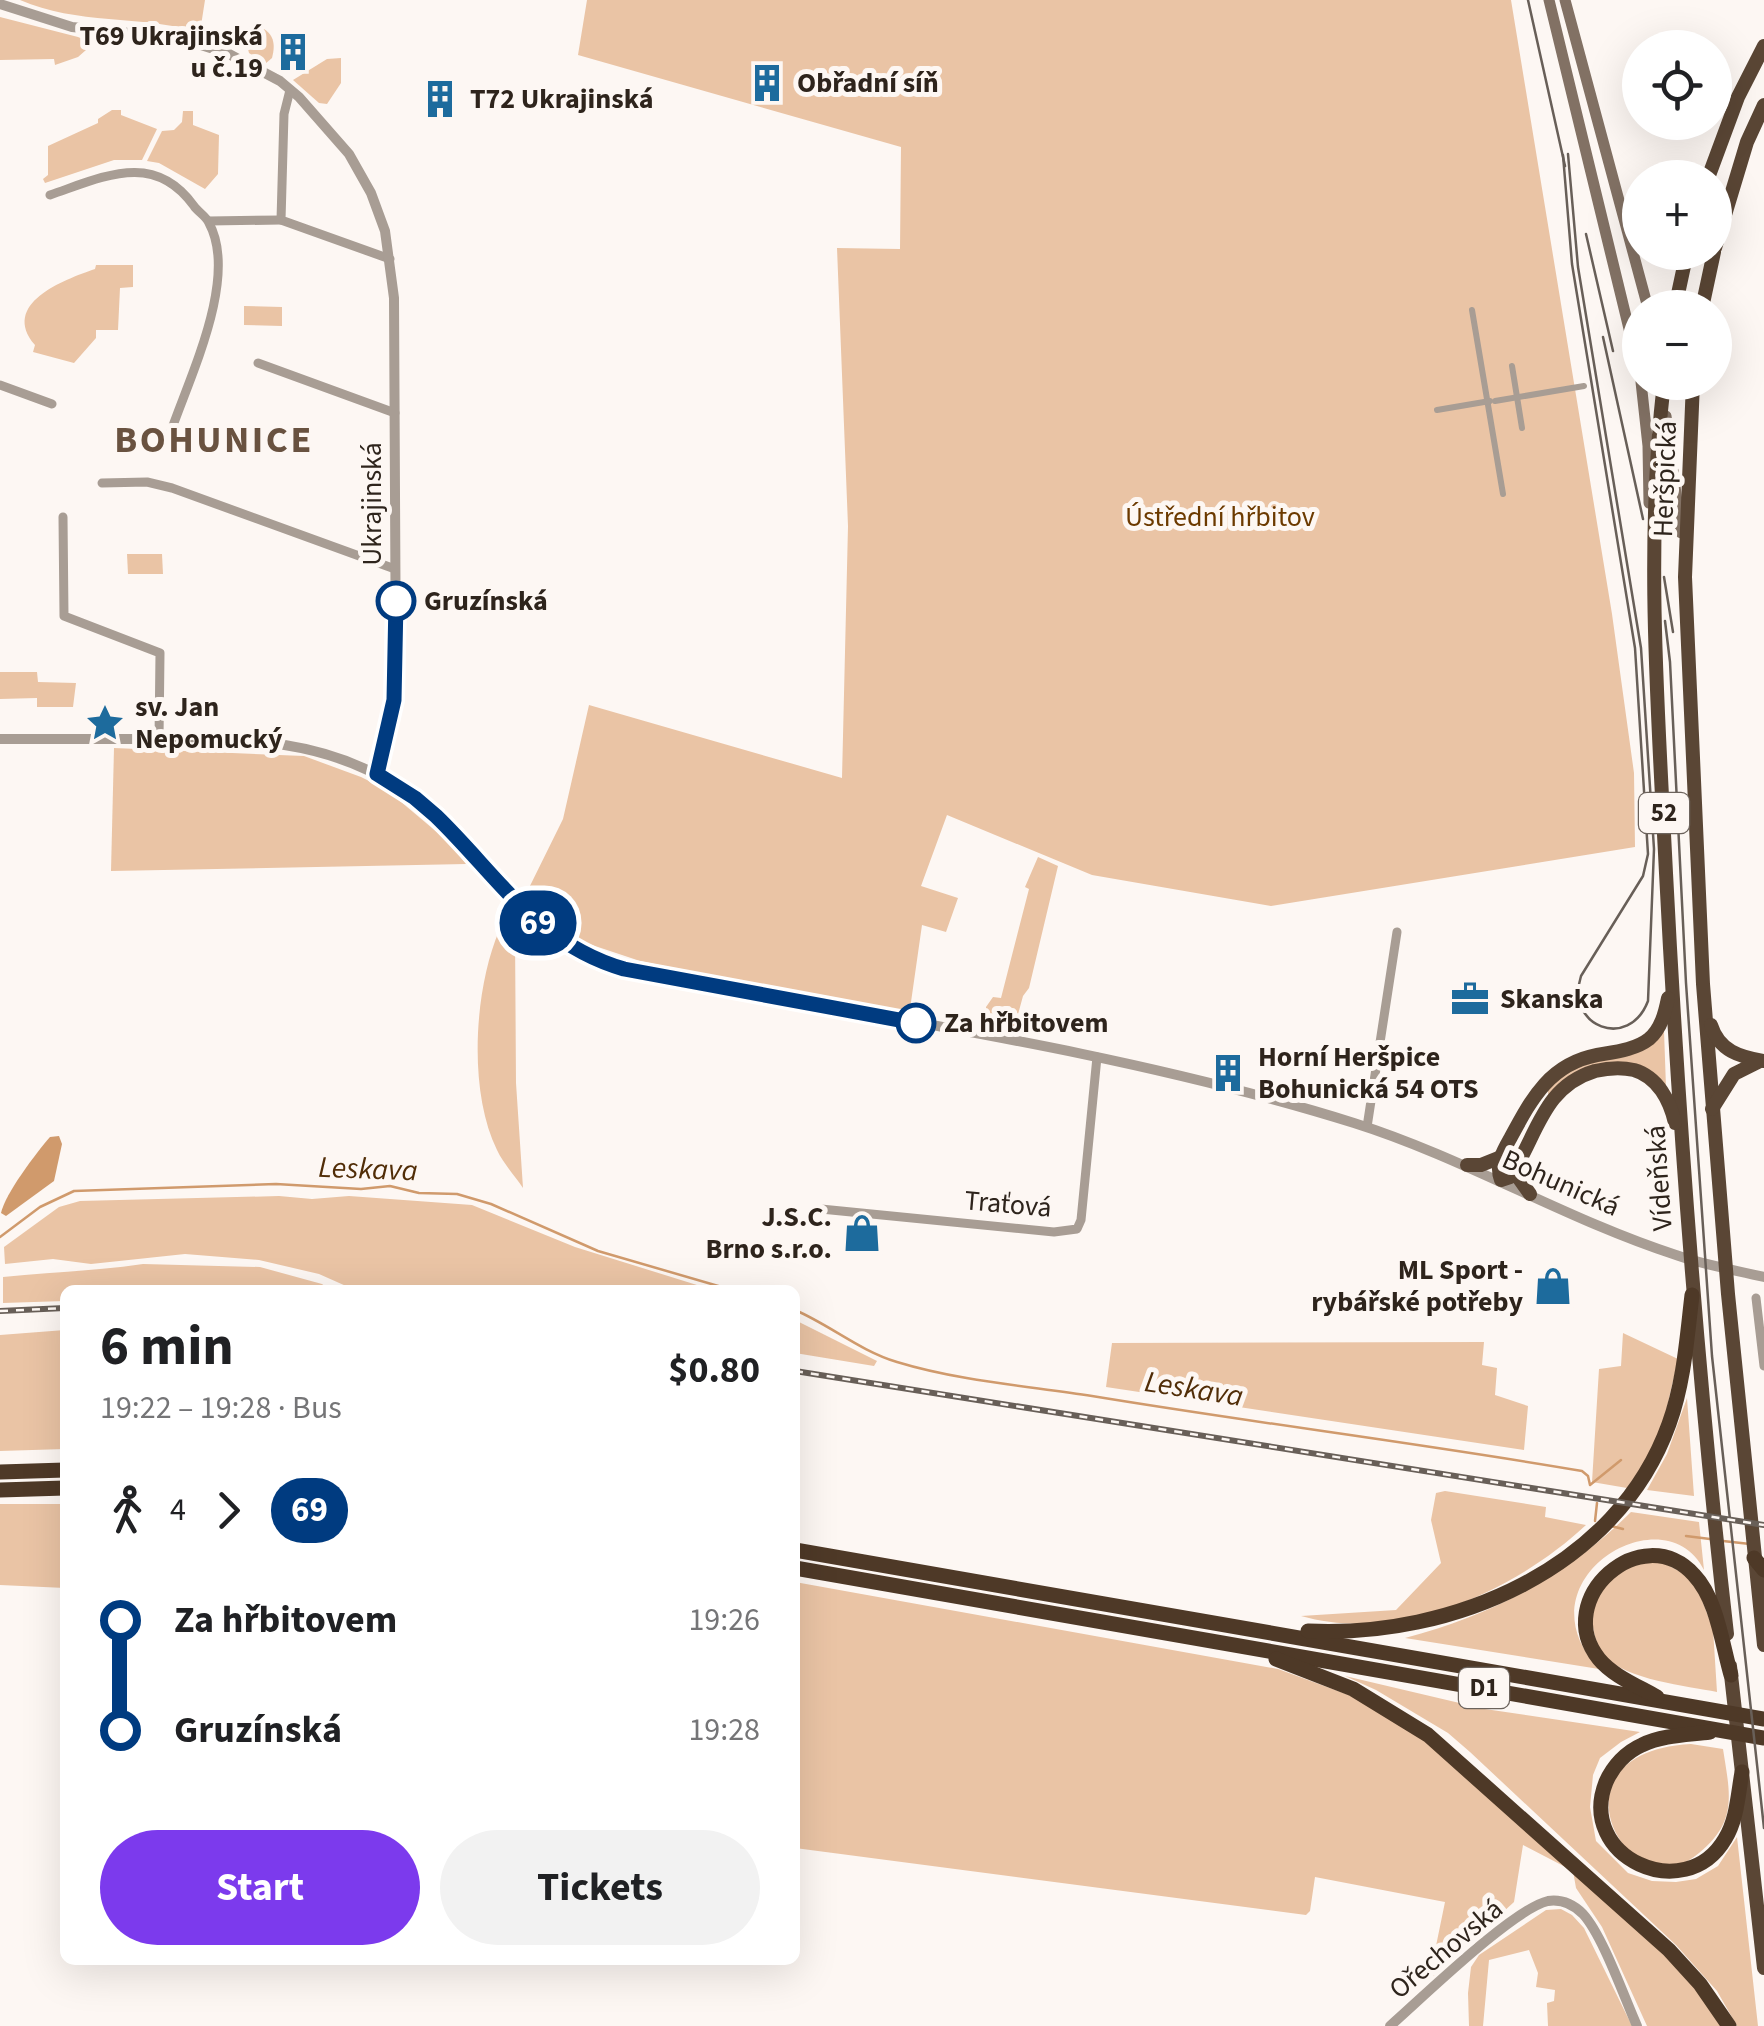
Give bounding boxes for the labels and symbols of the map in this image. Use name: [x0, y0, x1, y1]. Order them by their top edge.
place label: T69 Ukrajinská u č.19: [79, 16, 263, 88]
building icon: T69 Ukrajinská u č.19: [272, 31, 314, 73]
building icon: Obřadní síň: [746, 62, 788, 104]
place label: Obřadní síň: [797, 63, 939, 103]
building icon: T72 Ukrajinská: [419, 78, 461, 120]
place label: T72 Ukrajinská: [470, 79, 654, 119]
district label: BOHUNICE: [114, 413, 314, 467]
street label: Heršpická: [1643, 420, 1687, 538]
street label: Ukrajinská: [352, 442, 392, 566]
park label: Ústřední hřbitov: [1125, 497, 1315, 537]
place label: Gruzínská: [424, 581, 548, 621]
marker: Gruzínská: [377, 582, 415, 620]
place label: sv. Jan Nepomucký: [135, 687, 283, 759]
place icon: sv. Jan Nepomucký: [84, 702, 126, 744]
road number: 52: [1639, 793, 1689, 833]
line badge: 69: [493, 890, 583, 956]
office icon: Skanska: [1449, 978, 1491, 1020]
place label: Skanska: [1500, 979, 1604, 1019]
place label: Za hřbitovem: [944, 1003, 1109, 1043]
marker: Za hřbitovem: [897, 1004, 935, 1042]
place label: Horní Heršpice Bohunická 54 OTS: [1258, 1037, 1479, 1109]
building icon: Horní Heršpice Bohunická 54 OTS: [1207, 1052, 1249, 1094]
street label: Vídeňská: [1635, 1124, 1683, 1232]
street label: Bohunická: [1496, 1139, 1626, 1227]
water label: Leskava: [318, 1146, 418, 1192]
street label: Traťová: [963, 1180, 1053, 1228]
place label: J.S.C. Brno s.r.o.: [706, 1197, 832, 1269]
shop icon: J.S.C. Brno s.r.o.: [841, 1212, 883, 1254]
place label: ML Sport - rybářské potřeby: [1311, 1250, 1523, 1322]
shop icon: ML Sport - rybářské potřeby: [1532, 1265, 1574, 1307]
water label: Leskava: [1142, 1360, 1246, 1418]
road number: D1: [1459, 1668, 1509, 1708]
street label: Ořechovská: [1380, 1889, 1512, 2009]

